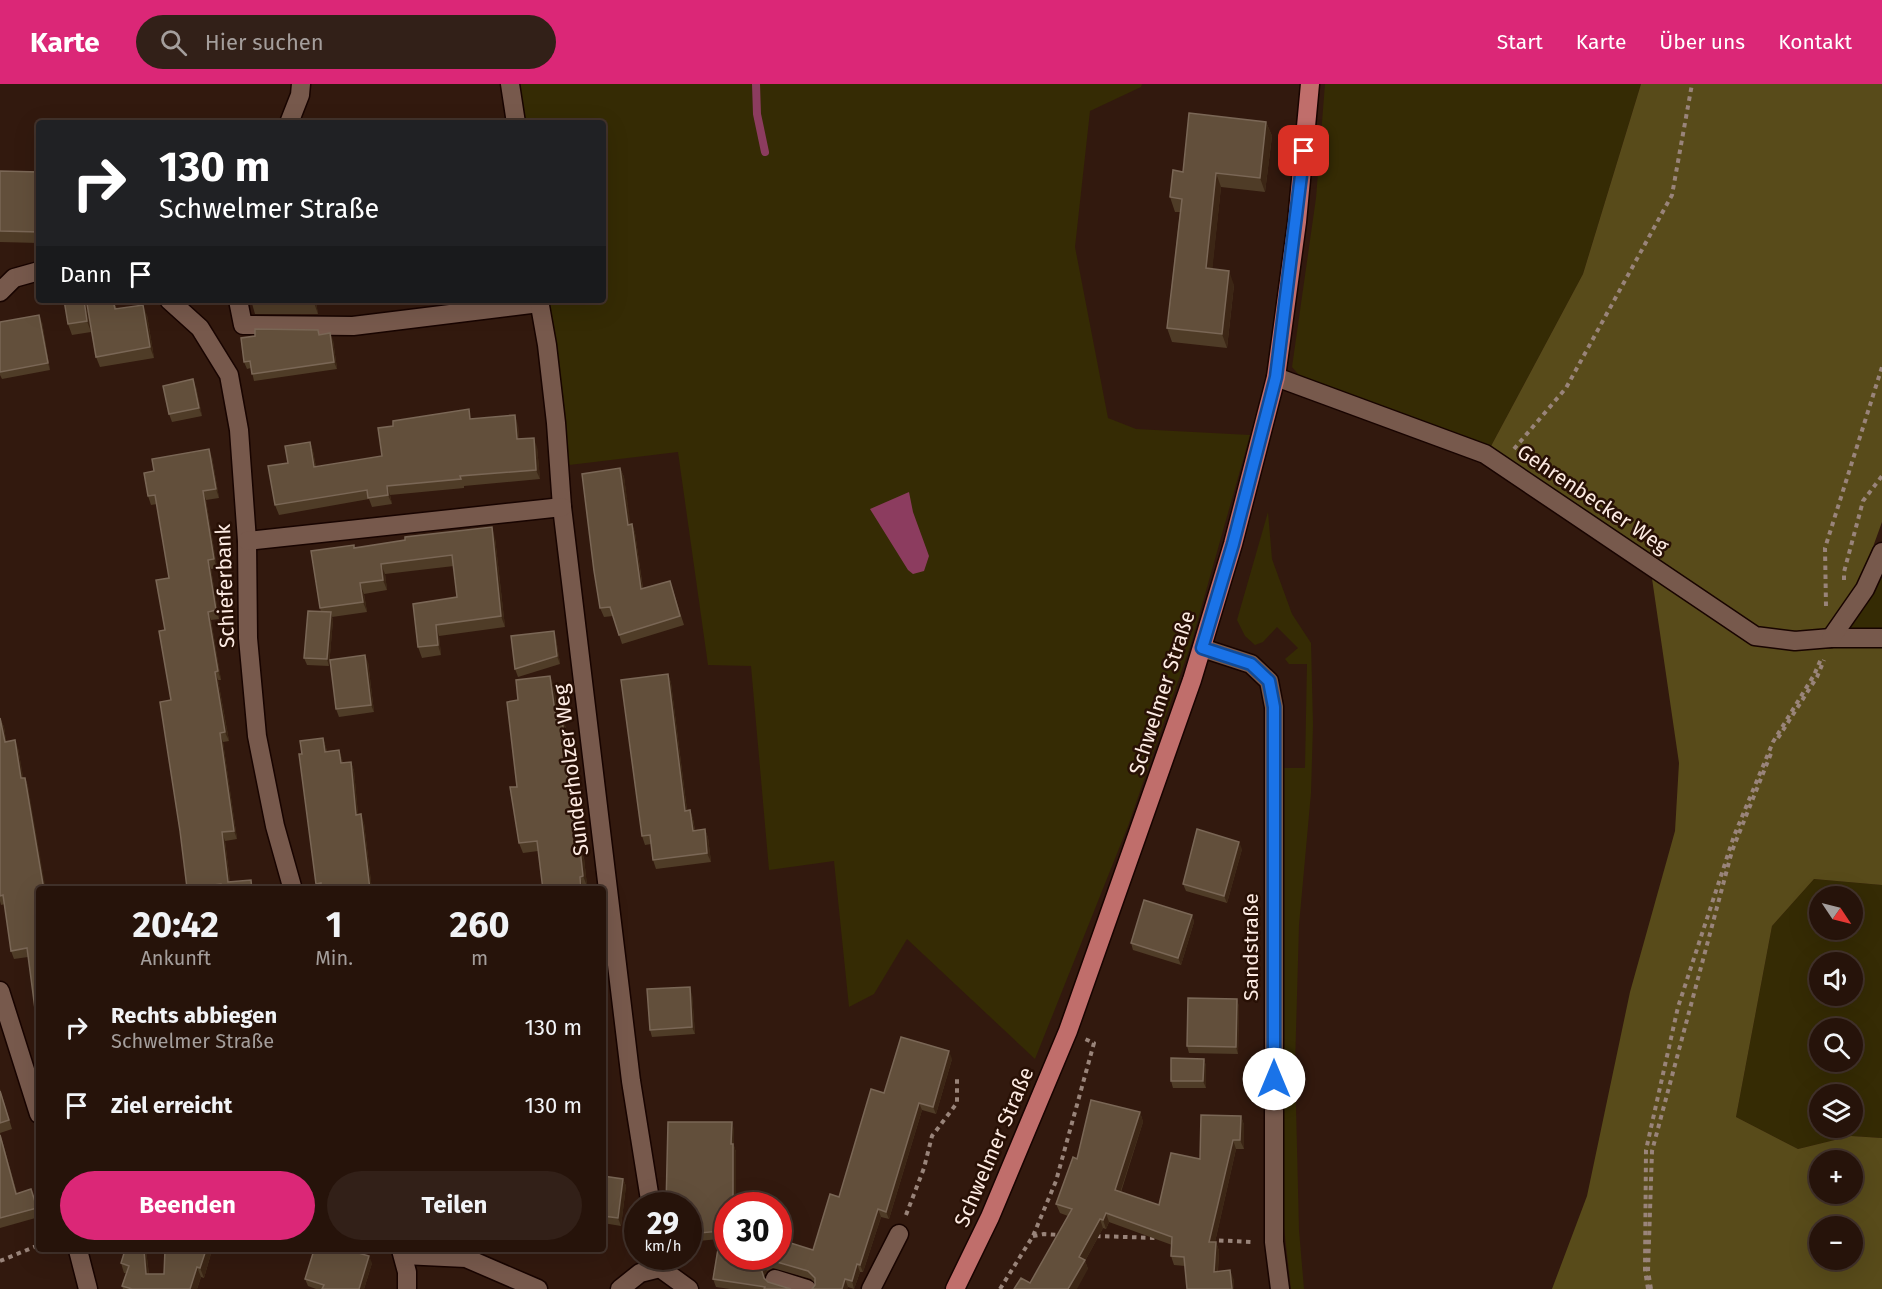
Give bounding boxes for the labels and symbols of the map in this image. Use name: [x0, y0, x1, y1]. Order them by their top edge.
pin: [1278, 125, 1329, 176]
street label: Gehrenbecker Weg: [1512, 439, 1674, 559]
street label: Schieferbank: [210, 523, 240, 649]
street label: Schwelmer Straße: [1123, 608, 1201, 778]
street label: Sunderholzer Weg: [548, 683, 594, 857]
north arrow: [1809, 886, 1863, 940]
street label: Sandstraße: [1238, 893, 1264, 1001]
position arrow: [1242, 1047, 1306, 1111]
street label: Schwelmer Straße: [949, 1063, 1039, 1231]
speed limit sign: 30: [714, 1192, 792, 1270]

